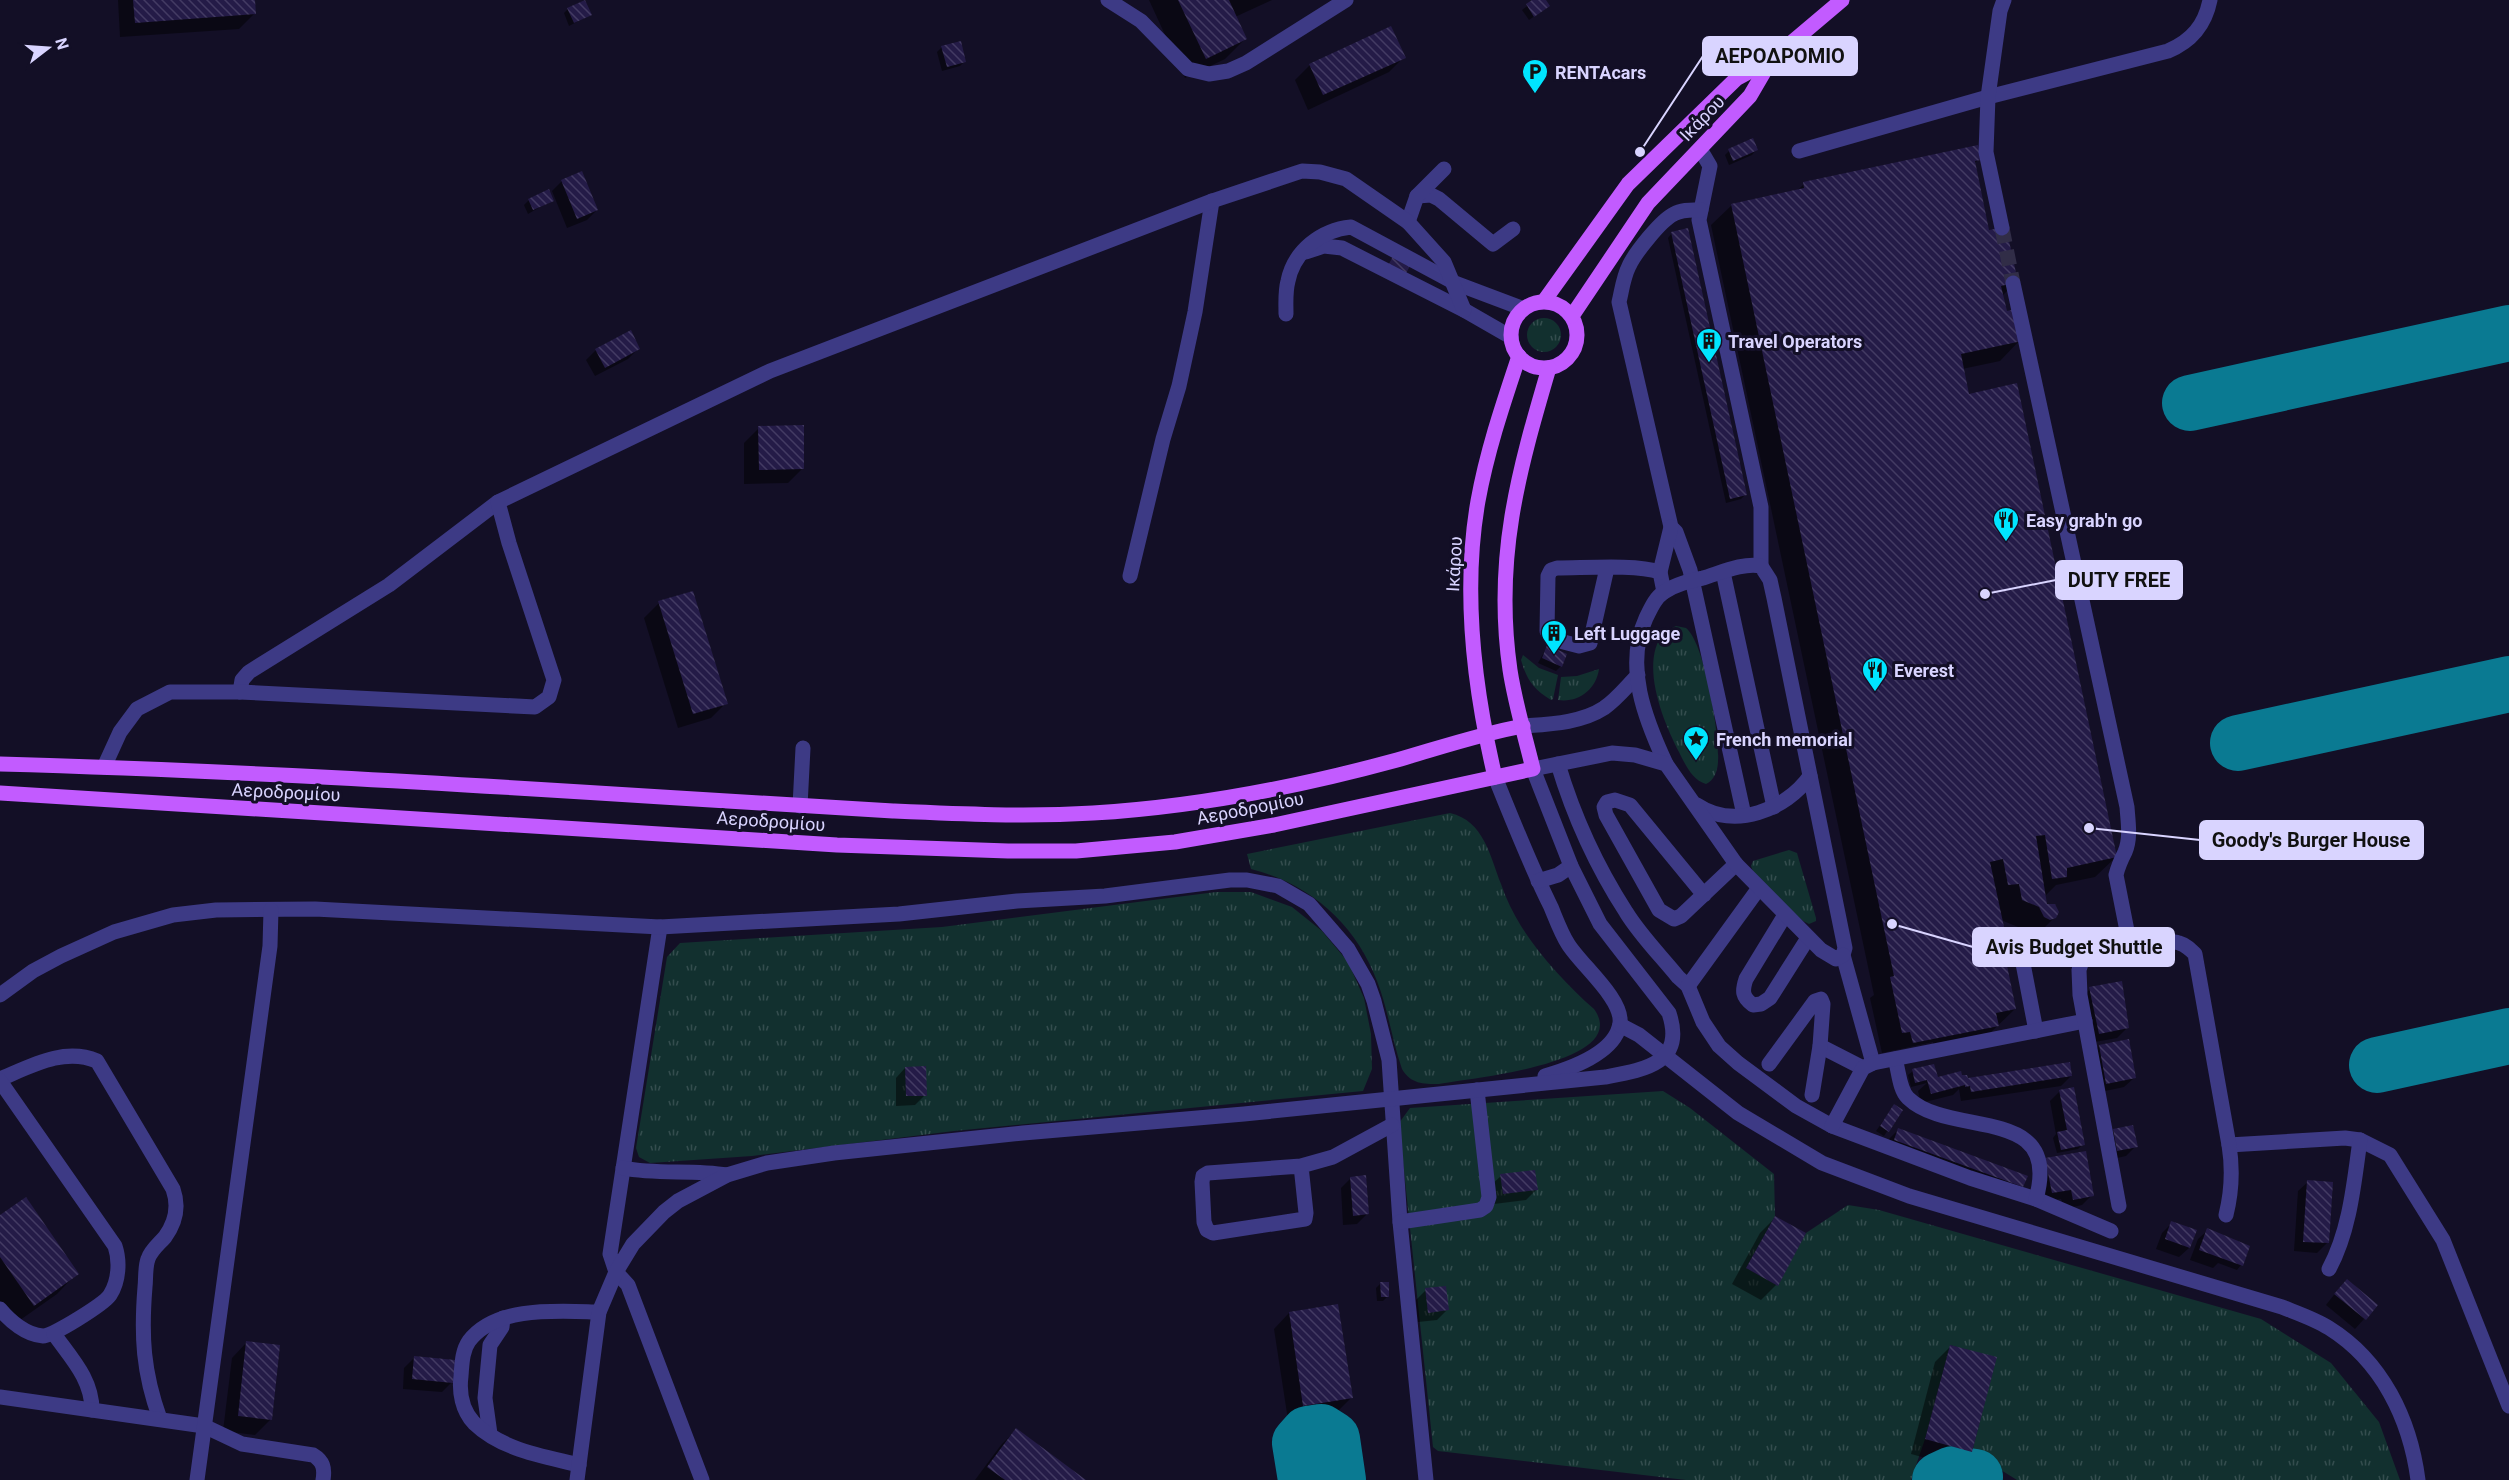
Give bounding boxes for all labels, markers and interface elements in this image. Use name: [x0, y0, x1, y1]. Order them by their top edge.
north arrow: [18, 18, 78, 78]
text: N: [51, 36, 73, 52]
callout: ΑΕΡΟΔΡΟΜΙΟ: [1703, 37, 1857, 75]
text: ΑΕΡΟΔΡΟΜΙΟ: [1715, 44, 1845, 68]
parking icon: RENTAcars: [1520, 57, 1550, 95]
place label: RENTAcars: [1555, 62, 1646, 83]
street label: Ικάρου: [1675, 91, 1729, 145]
building icon: Travel Operators: [1694, 326, 1724, 364]
place label: Travel Operators: [1728, 331, 1862, 352]
restaurant icon: Easy grab'n go: [1991, 505, 2021, 543]
place label: Easy grab'n go: [2026, 510, 2142, 531]
street label: Ικάρου: [1442, 536, 1466, 592]
callout: DUTY FREE: [2056, 561, 2182, 599]
text: DUTY FREE: [2068, 568, 2170, 592]
building icon: Left Luggage: [1539, 618, 1569, 656]
place label: Left Luggage: [1574, 623, 1681, 644]
restaurant icon: Everest: [1860, 655, 1890, 693]
place label: Everest: [1894, 660, 1954, 681]
place icon: French memorial: [1681, 724, 1711, 762]
place label: French memorial: [1716, 729, 1853, 750]
street label: Αεροδρομίου: [231, 779, 341, 805]
street label: Αεροδρομίου: [1195, 787, 1305, 829]
street label: Αεροδρομίου: [716, 807, 826, 835]
callout: Goody's Burger House: [2200, 821, 2423, 859]
text: Goody's Burger House: [2212, 828, 2410, 852]
callout: Avis Budget Shuttle: [1973, 928, 2174, 966]
text: Avis Budget Shuttle: [1985, 935, 2163, 959]

